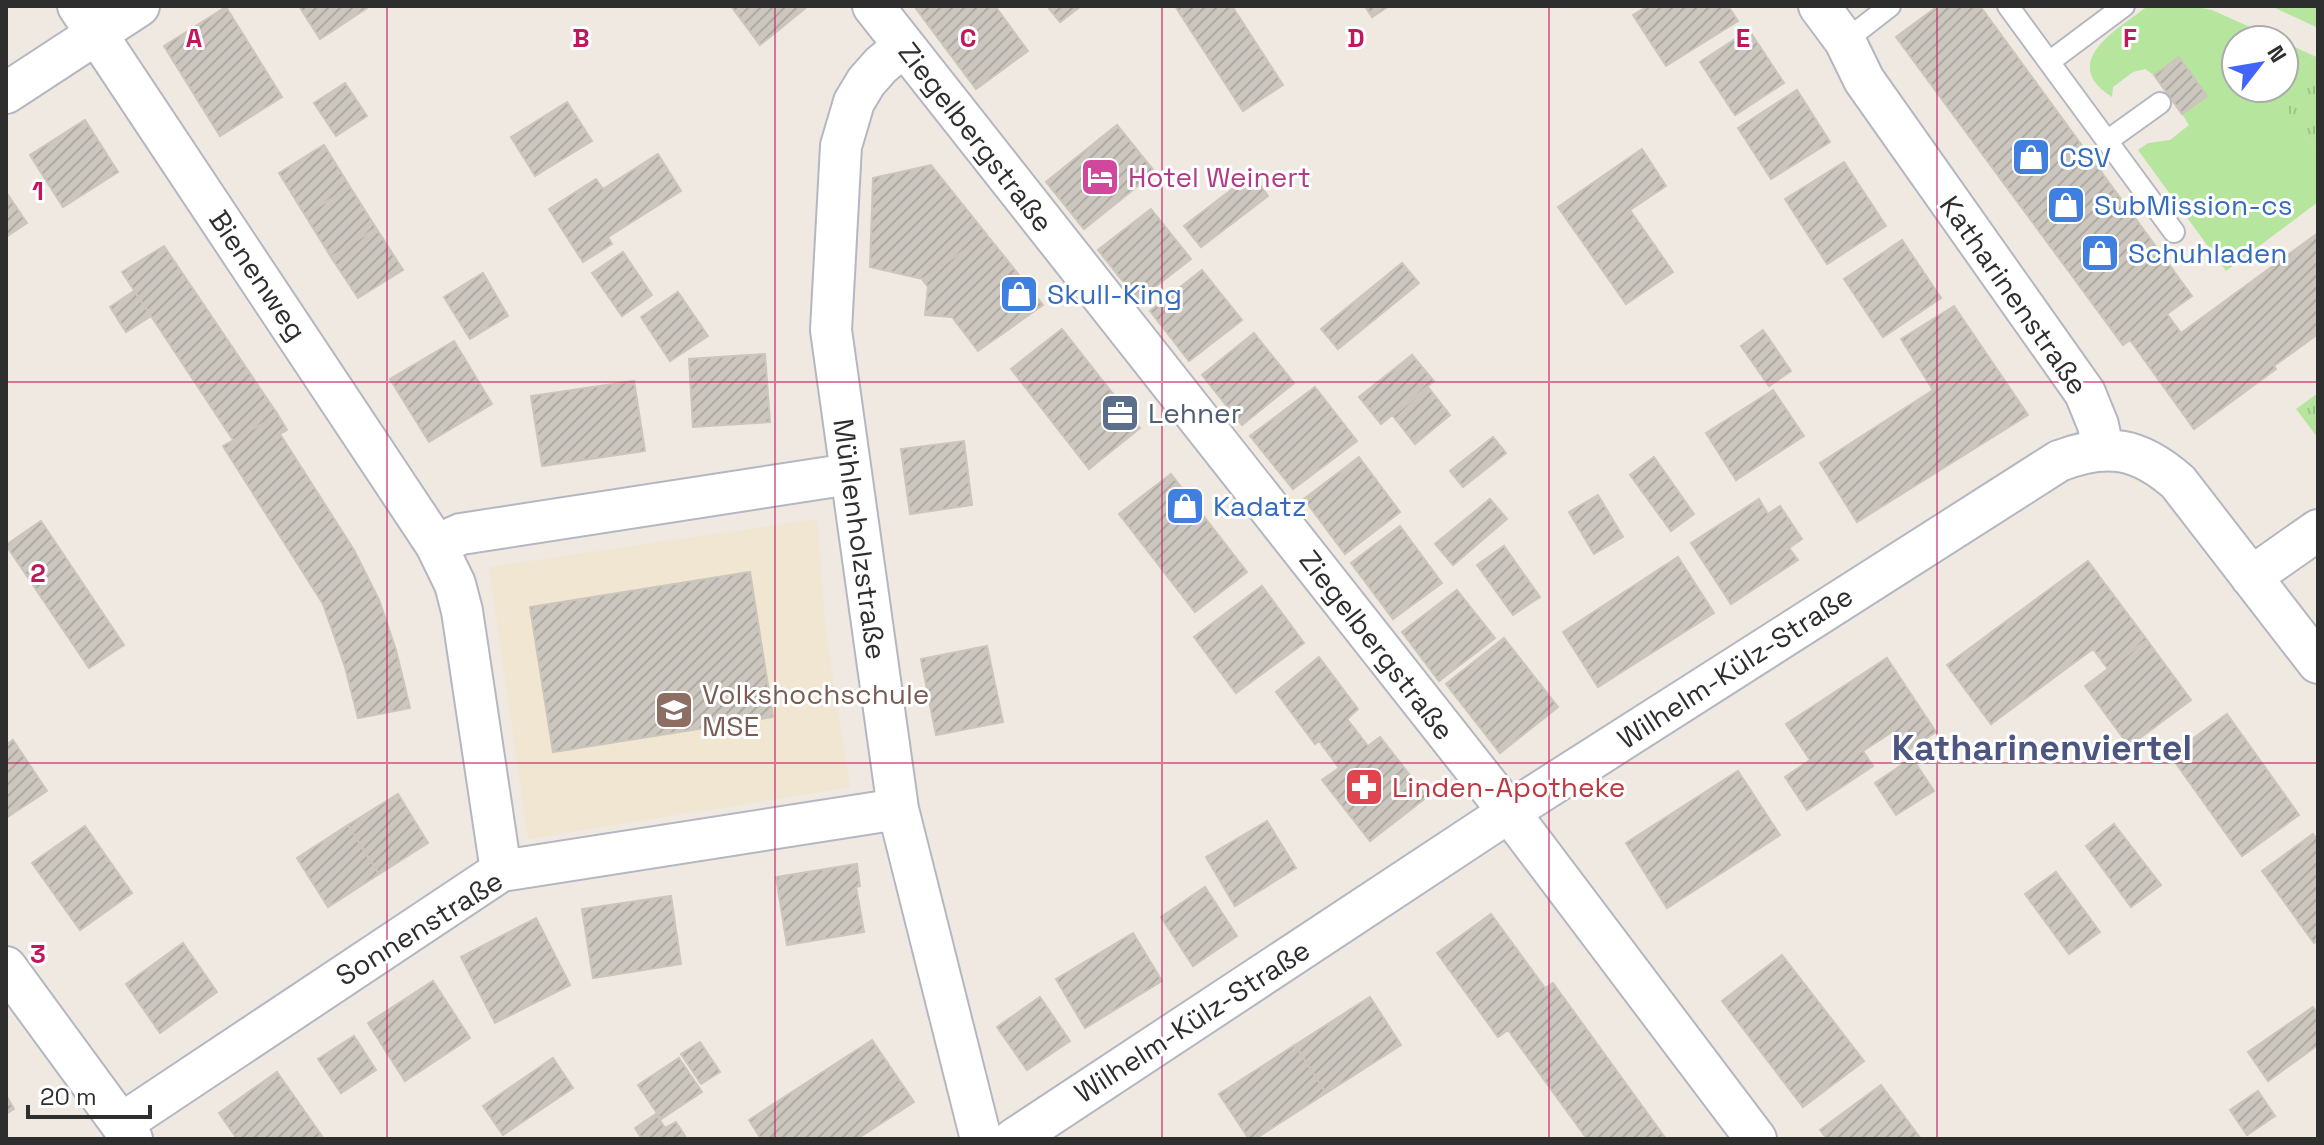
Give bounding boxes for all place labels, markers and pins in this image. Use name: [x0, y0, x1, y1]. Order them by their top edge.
shop icon: CSV: [2010, 136, 2052, 178]
place label: CSV: [2059, 139, 2111, 175]
hotel icon: Hotel Weinert: [1079, 156, 1121, 198]
place label: Hotel Weinert: [1128, 159, 1311, 195]
shop icon: SubMission-cs: [2045, 184, 2087, 226]
place label: SubMission-cs: [2094, 187, 2293, 223]
shop icon: Schuhladen: [2079, 232, 2121, 274]
place label: Schuhladen: [2128, 235, 2288, 271]
shop icon: Skull-King: [998, 273, 1040, 315]
place label: Skull-King: [1047, 276, 1182, 312]
office icon: Lehner: [1099, 392, 1141, 434]
place label: Lehner: [1148, 395, 1241, 431]
shop icon: Kadatz: [1164, 485, 1206, 527]
place label: Kadatz: [1213, 488, 1307, 524]
place label: Volkshochschule MSE: [702, 676, 929, 744]
school or university icon: Volkshochschule MSE: [653, 689, 695, 731]
pharmacy icon: Linden-Apotheke: [1343, 766, 1385, 808]
place label: Linden-Apotheke: [1392, 769, 1625, 805]

